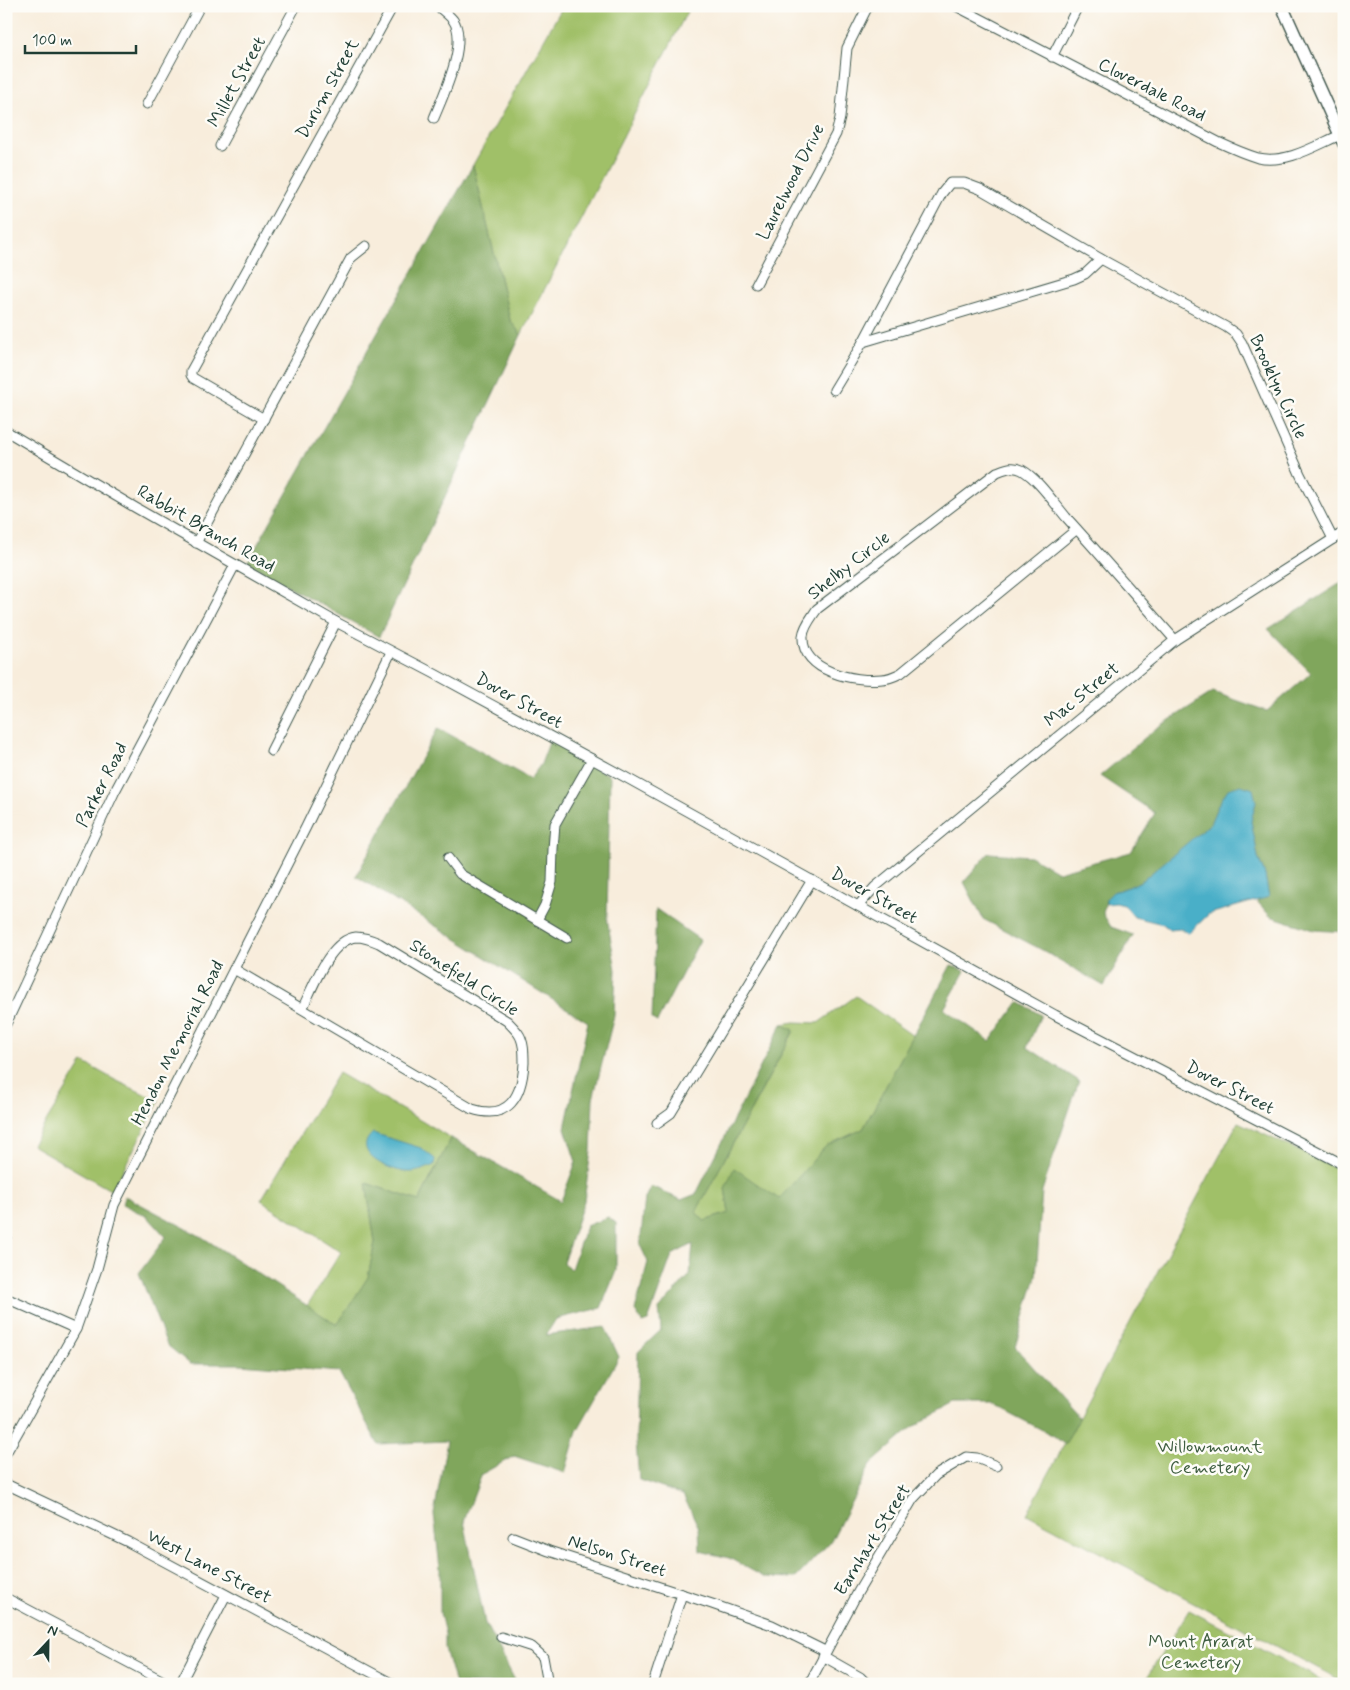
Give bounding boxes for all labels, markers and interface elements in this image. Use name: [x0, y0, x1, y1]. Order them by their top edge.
scale bar: [25, 22, 136, 54]
text: 100 m: [32, 31, 72, 51]
street label: Millet Street: [202, 32, 272, 132]
street label: Durum Street: [291, 35, 365, 143]
street label: Cloverdale Road: [1094, 52, 1210, 128]
street label: Laurelwood Drive: [751, 120, 831, 244]
street label: Brooklyn Circle: [1243, 331, 1313, 443]
street label: Rabbit Branch Road: [132, 480, 280, 578]
street label: Shelby Circle: [803, 526, 895, 606]
street label: Mac Street: [1039, 657, 1125, 733]
street label: Dover Street: [471, 667, 567, 735]
street label: Parker Road: [70, 739, 134, 831]
street label: Dover Street: [826, 862, 922, 930]
street label: Stonefield Circle: [405, 934, 523, 1022]
street label: Hendon Memorial Road: [126, 956, 230, 1130]
street label: Dover Street: [1182, 1055, 1279, 1121]
park label: Willowmount Cemetery: [1158, 1435, 1263, 1480]
street label: Earnhart Street: [829, 1480, 917, 1600]
street label: West Lane Street: [143, 1524, 275, 1610]
street label: Nelson Street: [565, 1529, 669, 1583]
north arrow: [22, 1618, 72, 1668]
text: N: [45, 1621, 60, 1641]
park label: Mount Ararat Cemetery: [1148, 1630, 1254, 1675]

